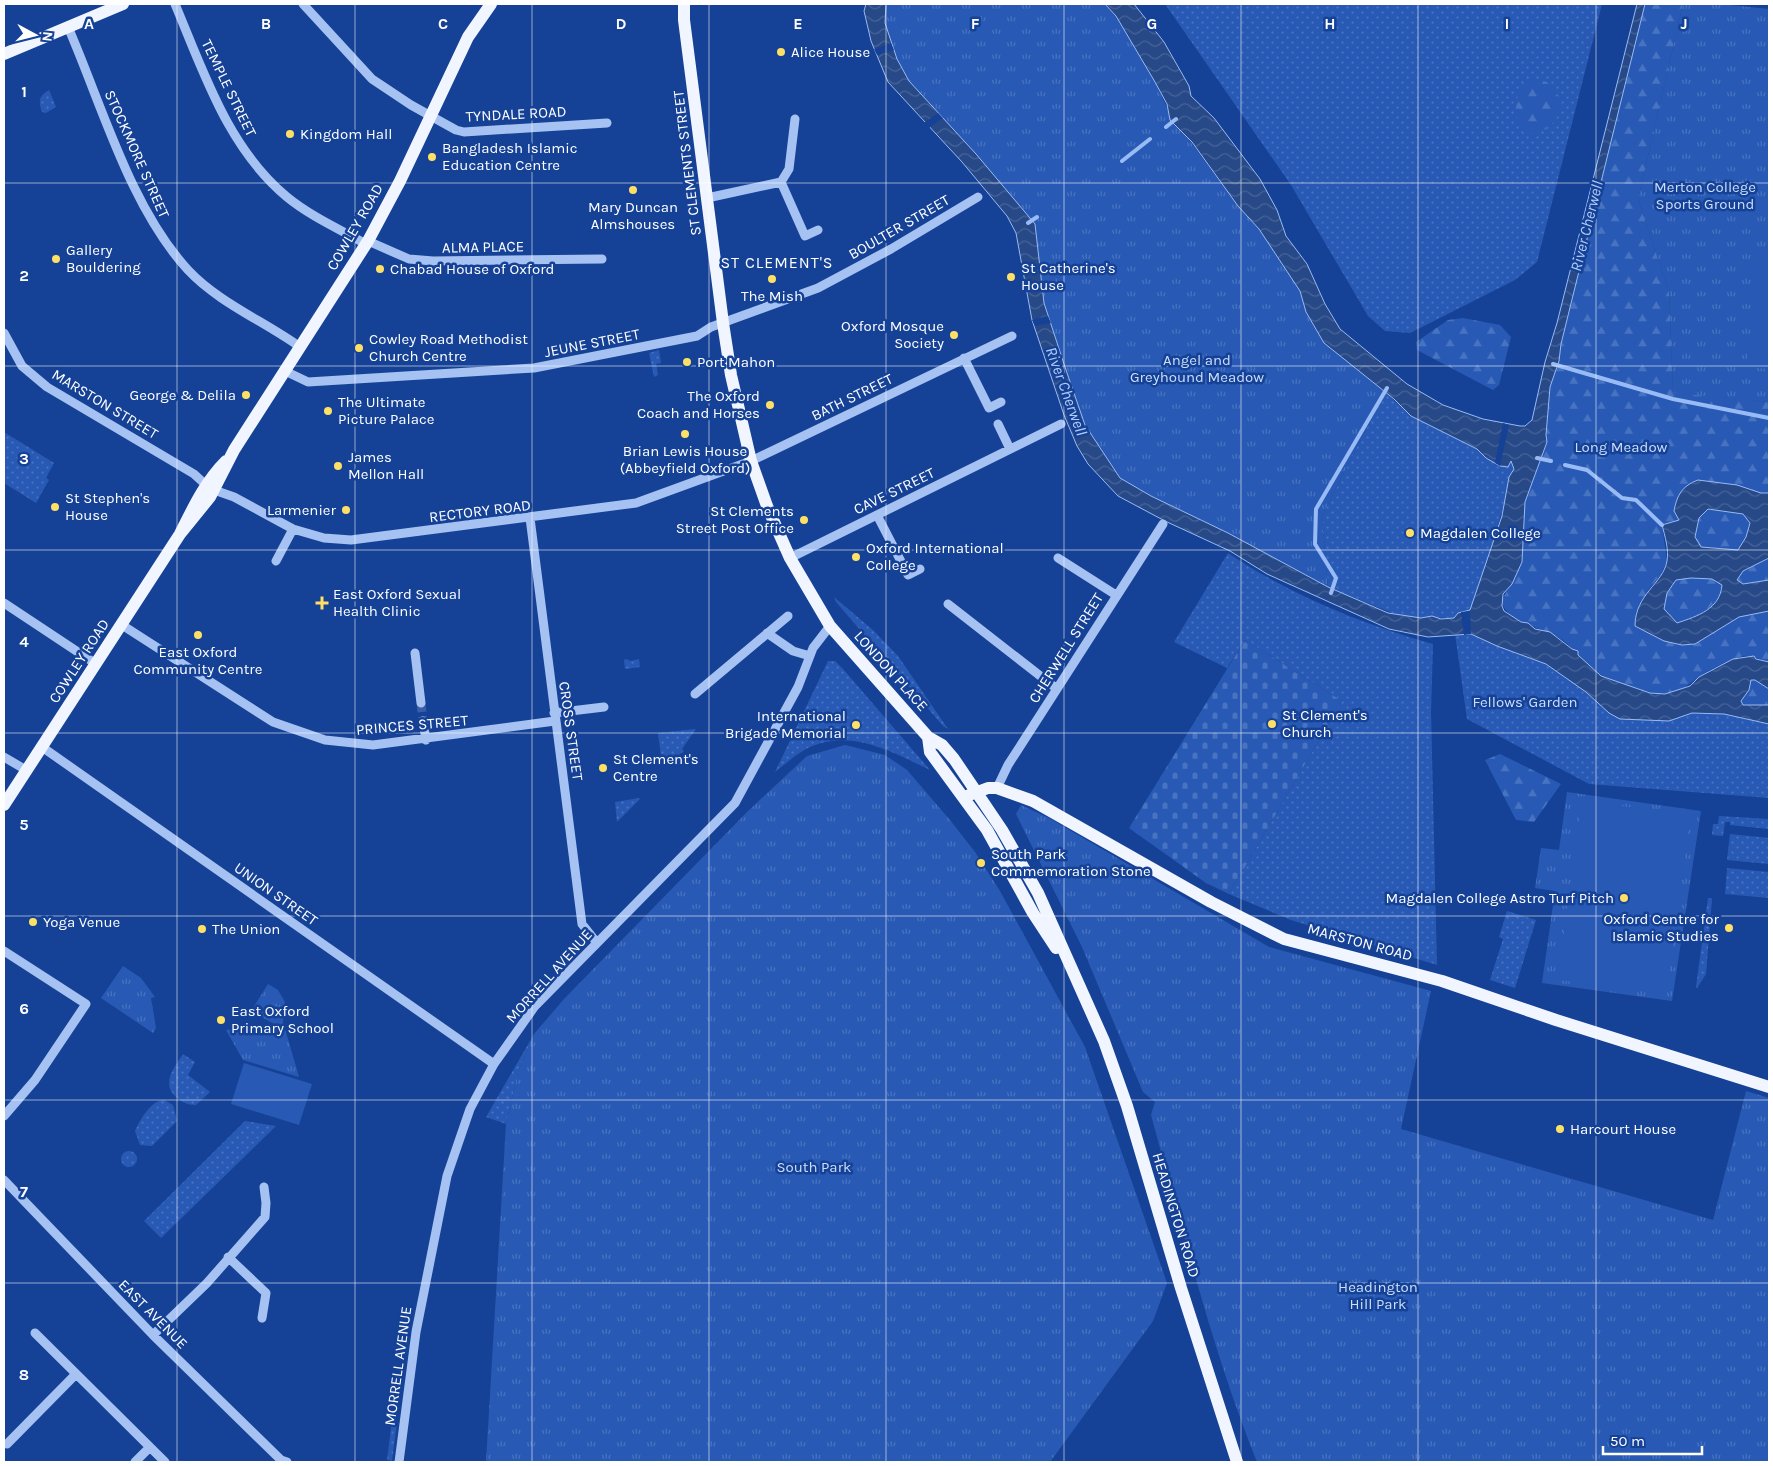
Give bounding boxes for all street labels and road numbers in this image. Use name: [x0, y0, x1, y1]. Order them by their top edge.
street label: TEMPLE STREET: [198, 36, 261, 140]
street label: STOCKMORE STREET: [101, 87, 174, 221]
street label: ST CLEMENTS STREET: [669, 89, 705, 237]
street label: TYNDALE ROAD: [465, 102, 567, 126]
street label: COWLEY ROAD: [323, 181, 387, 273]
street label: BOULTER STREET: [845, 190, 953, 263]
street label: ALMA PLACE: [442, 237, 524, 257]
street label: JEUNE STREET: [543, 325, 642, 361]
street label: MARSTON STREET: [49, 365, 162, 443]
street label: BATH STREET: [808, 369, 896, 425]
street label: CAVE STREET: [851, 463, 938, 518]
street label: RECTORY ROAD: [428, 496, 532, 526]
street label: CHERWELL STREET: [1025, 589, 1107, 706]
street label: COWLEY ROAD: [45, 615, 113, 707]
street label: LONDON PLACE: [850, 627, 932, 715]
street label: CROSS STREET: [555, 680, 587, 782]
street label: PRINCES STREET: [355, 711, 469, 739]
street label: UNION STREET: [231, 859, 322, 930]
street label: MARSTON ROAD: [1306, 919, 1414, 965]
street label: MORRELL AVENUE: [502, 925, 596, 1027]
street label: HEADINGTON ROAD: [1148, 1150, 1204, 1280]
street label: EAST AVENUE: [115, 1276, 191, 1352]
street label: MORRELL AVENUE: [381, 1305, 415, 1427]

